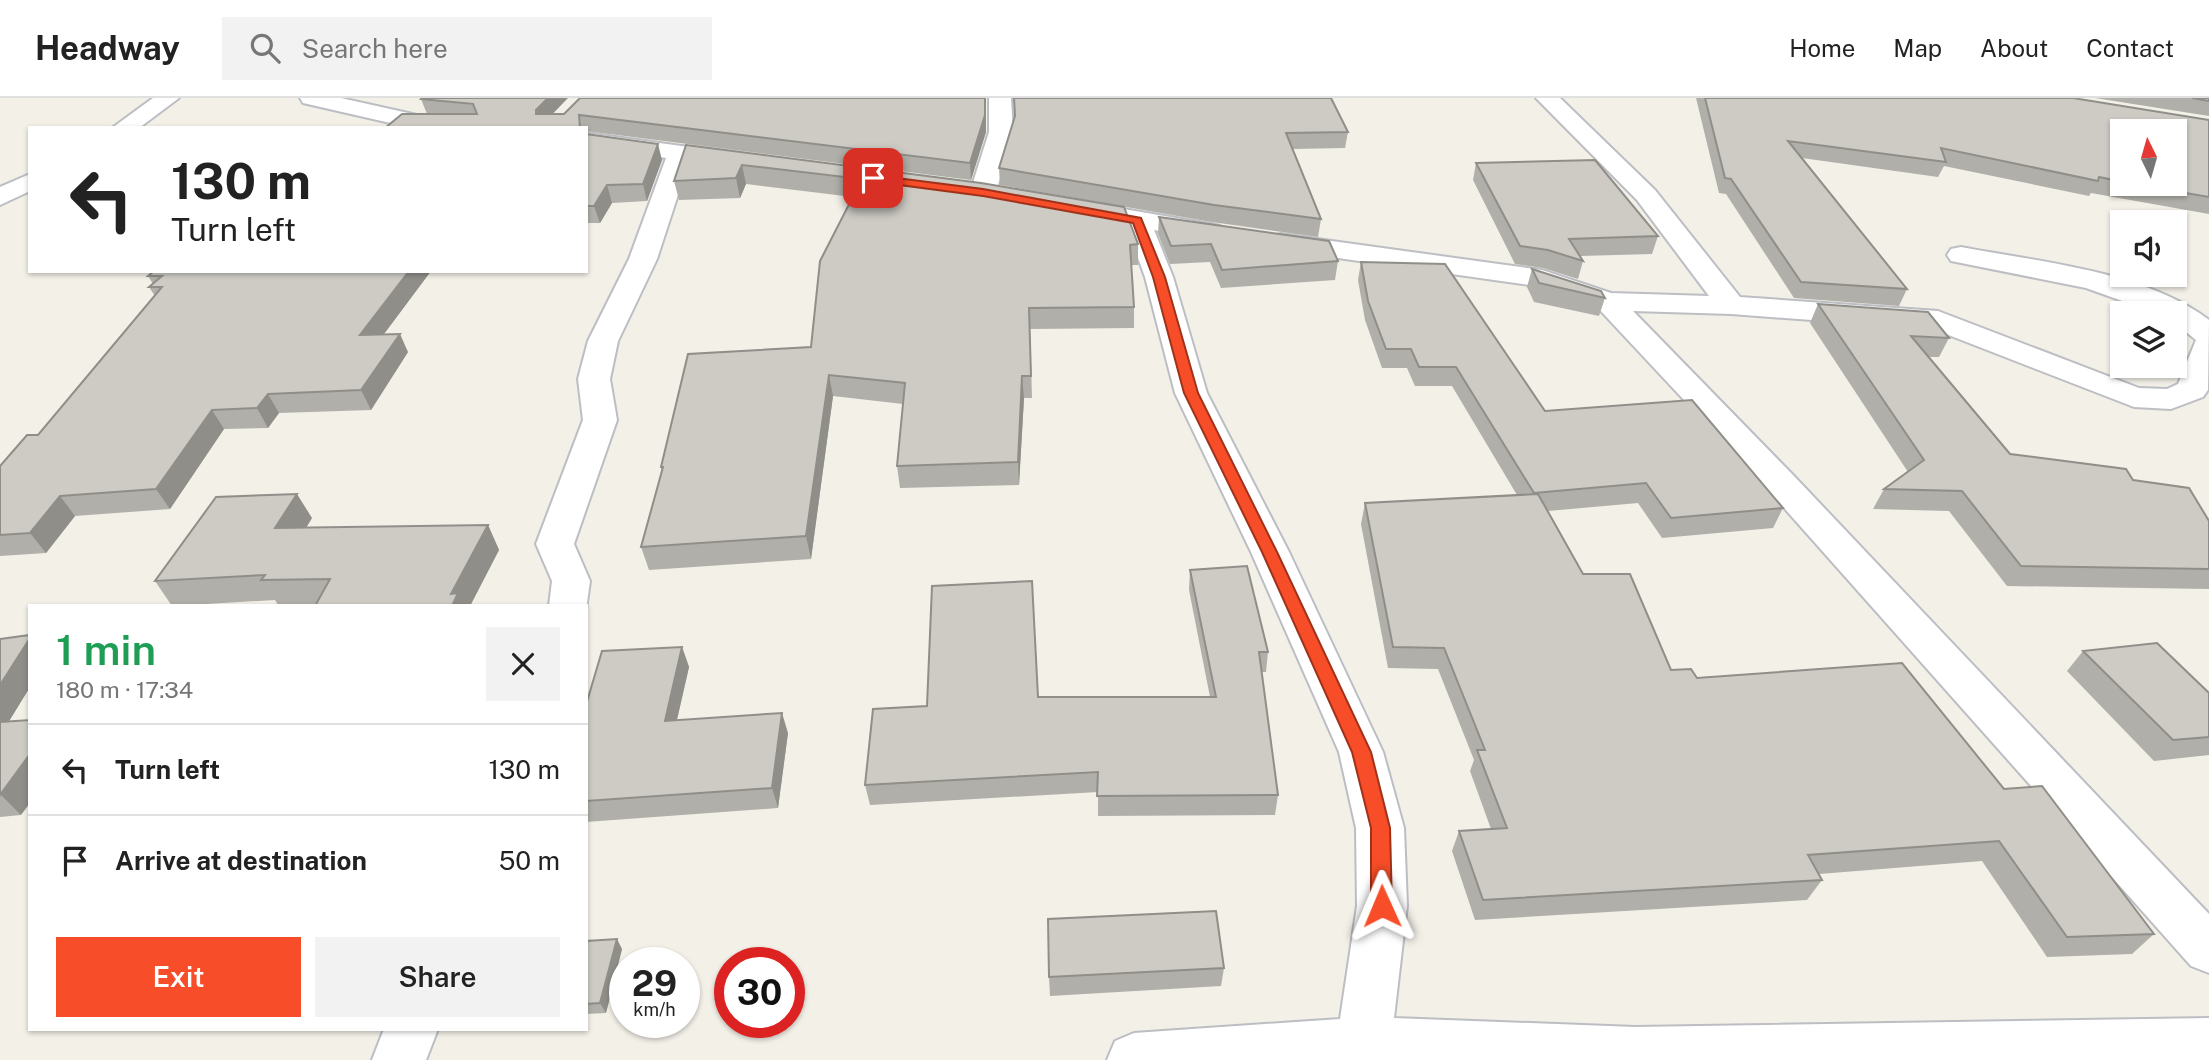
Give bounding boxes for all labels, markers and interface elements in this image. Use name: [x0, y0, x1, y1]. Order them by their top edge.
search box: [222, 17, 712, 80]
text: Headway: [35, 29, 180, 67]
icon: search: [246, 29, 284, 67]
text: Search here: [302, 33, 448, 64]
text: Home: [1789, 34, 1855, 62]
text: Map: [1893, 34, 1942, 62]
text: About: [1980, 34, 2048, 62]
text: Contact: [2086, 34, 2174, 62]
north arrow: [2110, 119, 2188, 196]
map controls: [2110, 119, 2187, 378]
pin: [843, 148, 903, 208]
text: 130 m: [171, 152, 311, 210]
icon: left: [56, 154, 147, 245]
icon: arrive: [854, 159, 892, 197]
button: sound: [2110, 210, 2187, 287]
text: Turn left: [171, 211, 296, 248]
button: layers: [2110, 301, 2187, 378]
text: 1 min: [56, 625, 156, 674]
button: close: [486, 627, 560, 701]
text: 180 m · 17:34: [56, 676, 193, 703]
icon: left: [56, 751, 94, 789]
text: Turn left: [115, 754, 220, 785]
text: 130 m: [488, 754, 560, 785]
icon: arrive: [56, 842, 94, 880]
text: Arrive at destination: [115, 845, 367, 876]
text: 50 m: [499, 845, 560, 876]
position arrow: [1345, 869, 1419, 943]
button: Exit: [56, 937, 301, 1017]
button: Share: [315, 937, 560, 1017]
speed limit sign: 30: [714, 947, 805, 1038]
text: 29: [632, 963, 677, 1004]
text: km/h: [633, 999, 676, 1020]

